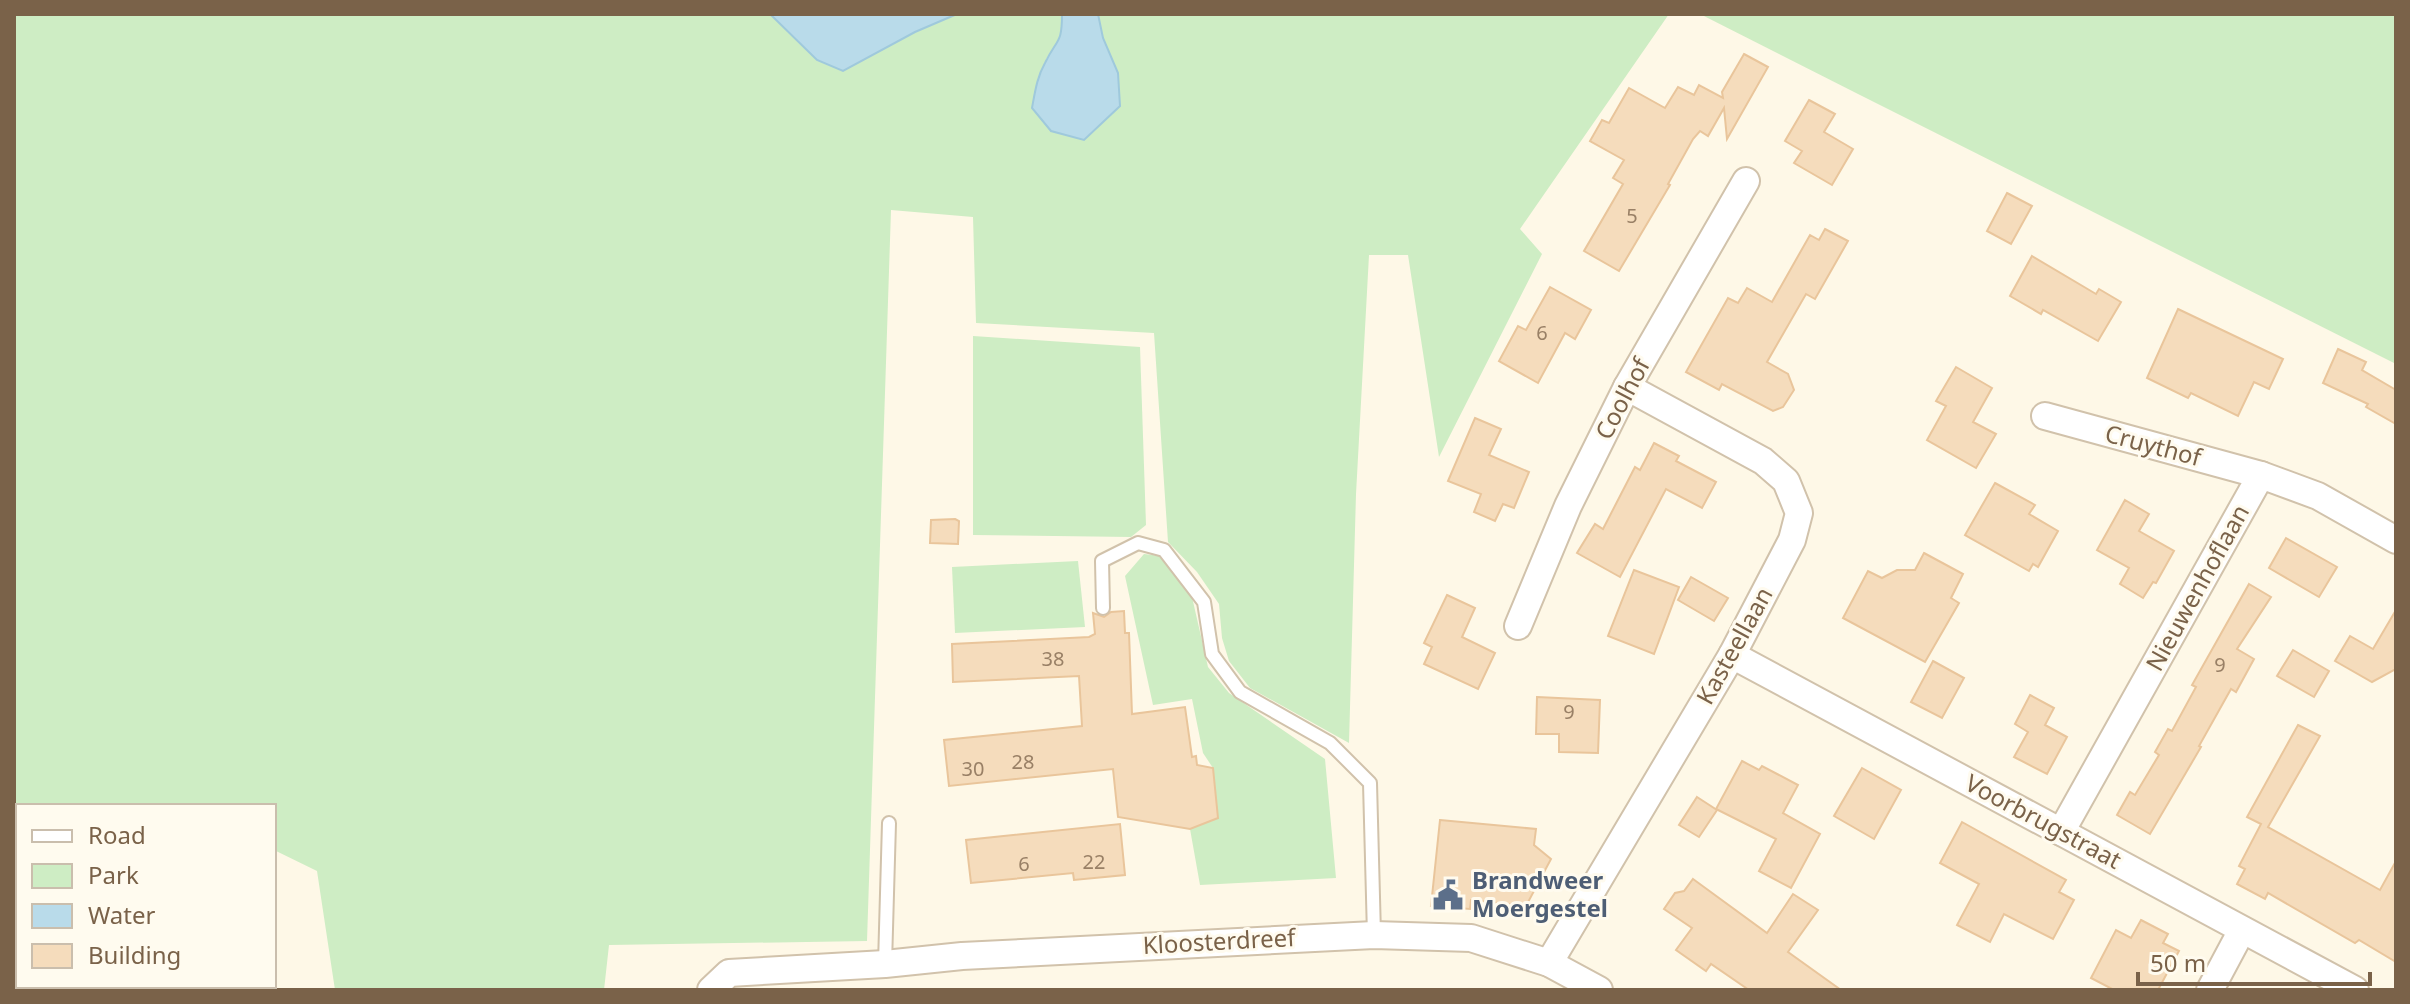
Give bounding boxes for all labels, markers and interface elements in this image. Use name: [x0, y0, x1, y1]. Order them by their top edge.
house number: 5: [1626, 202, 1638, 229]
house number: 6: [1536, 319, 1548, 346]
street label: Coolhof: [1586, 350, 1658, 445]
street label: Cruythof: [2102, 416, 2207, 474]
street label: Nieuwenhoflaan: [2137, 498, 2256, 676]
street label: Kasteellaan: [1688, 581, 1780, 710]
house number: 38: [1042, 645, 1064, 672]
house number: 9: [2214, 651, 2226, 678]
house number: 9: [1563, 698, 1575, 725]
house number: 28: [1012, 748, 1034, 775]
house number: 30: [962, 755, 984, 782]
street label: Voorbrugstraat: [1960, 766, 2128, 876]
legend: [16, 804, 276, 988]
text: Road: [88, 818, 146, 851]
house number: 22: [1083, 848, 1105, 875]
house number: 6: [1018, 850, 1030, 877]
text: Park: [88, 858, 139, 891]
place label: Brandweer Moergestel: [1472, 863, 1608, 924]
public building icon: Brandweer Moergestel: [1431, 878, 1465, 912]
text: Water: [88, 898, 156, 931]
street label: Kloosterdreef: [1142, 920, 1298, 961]
scale bar: [2138, 936, 2370, 986]
text: Building: [88, 938, 181, 971]
text: 50 m: [2150, 946, 2206, 979]

